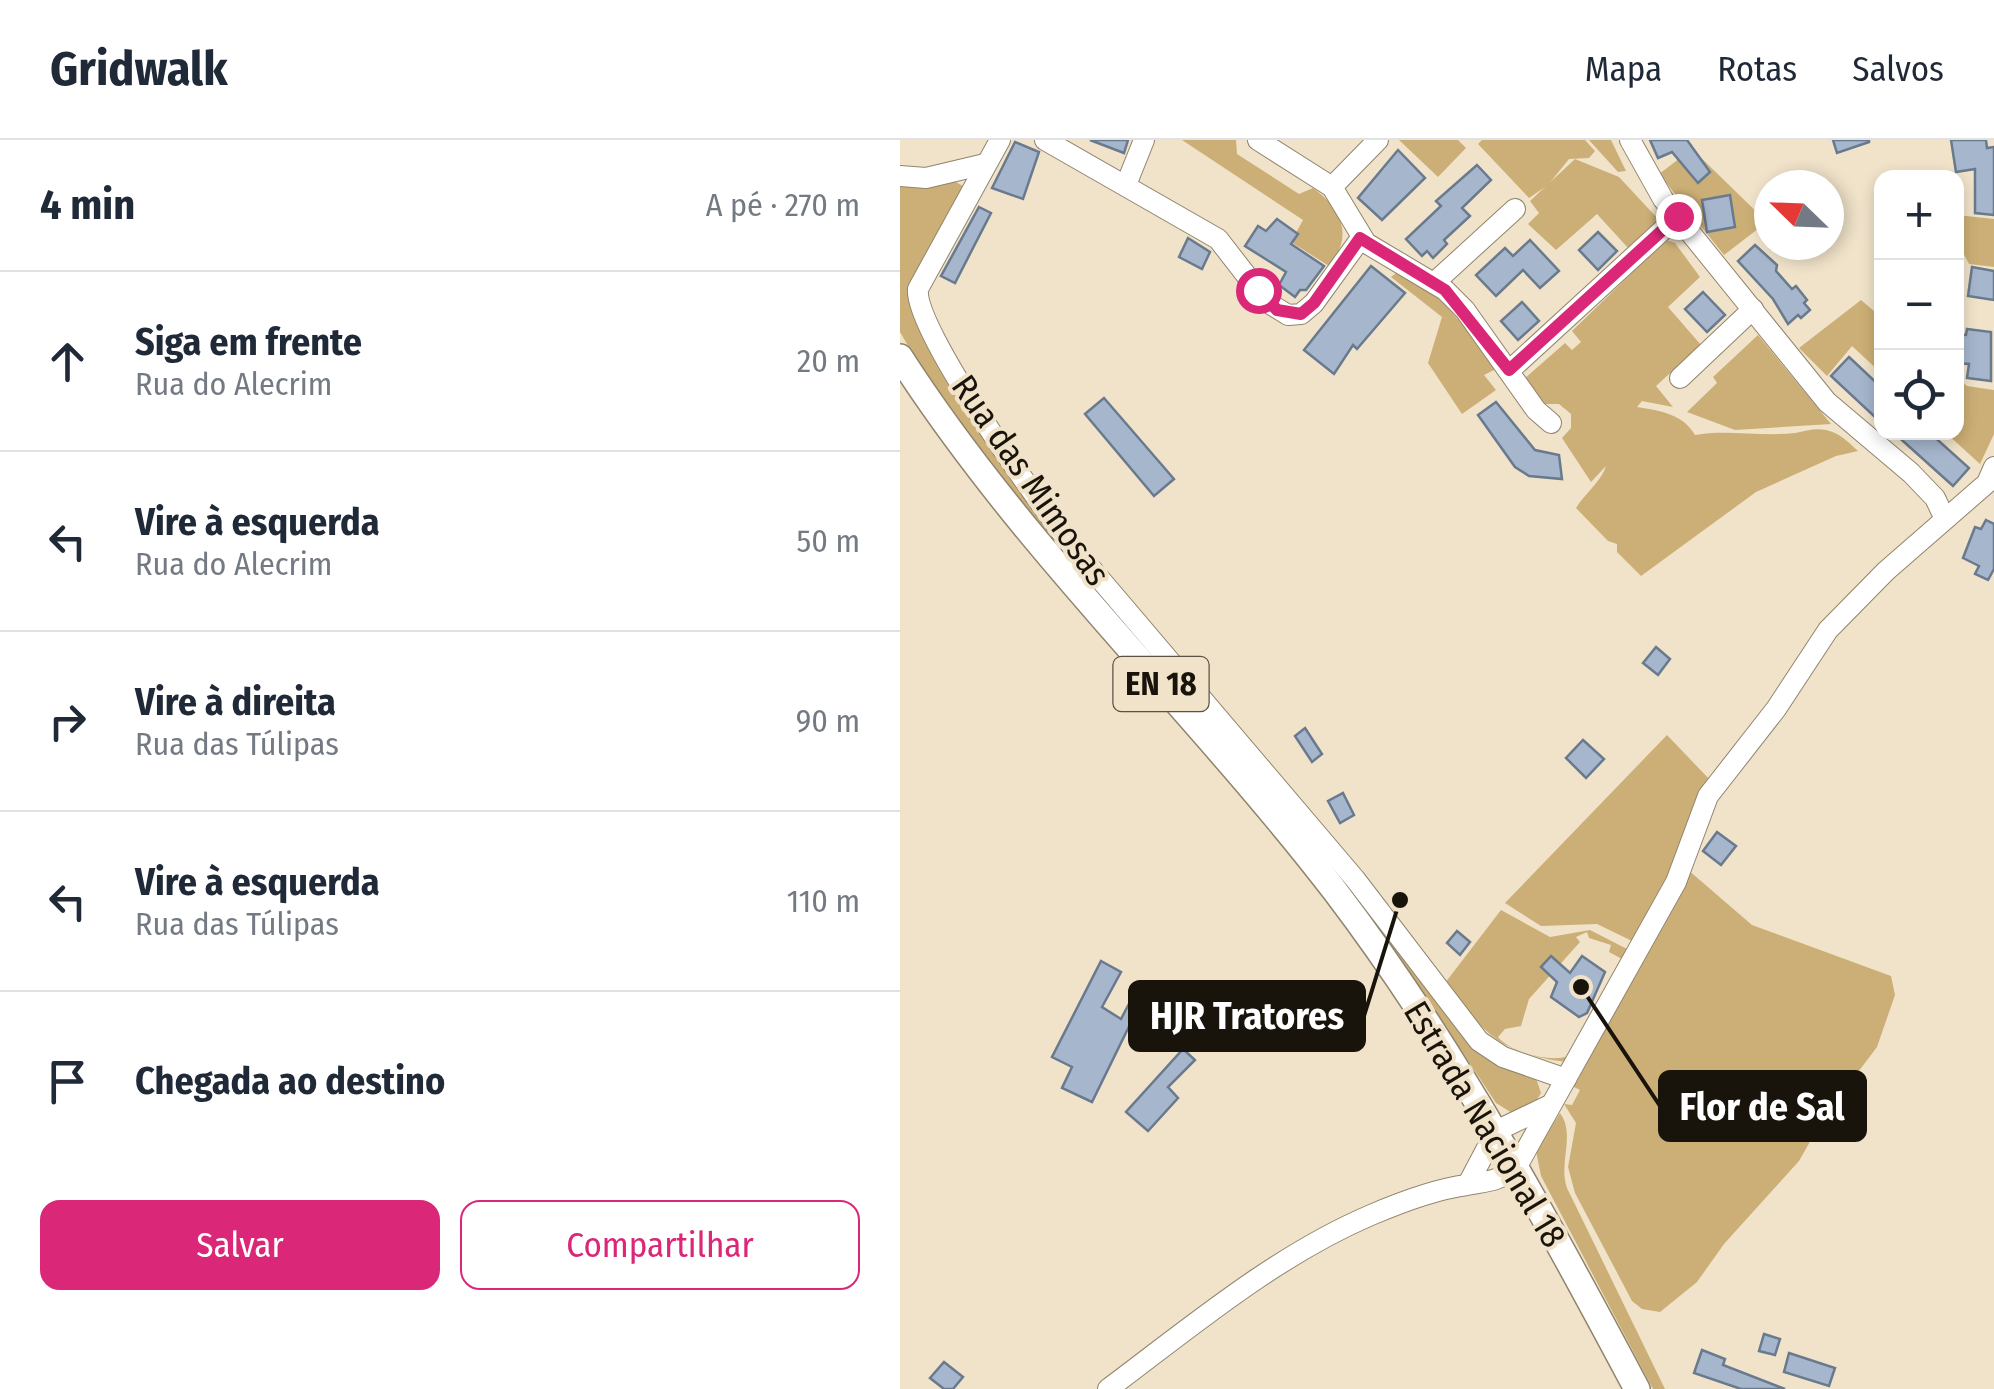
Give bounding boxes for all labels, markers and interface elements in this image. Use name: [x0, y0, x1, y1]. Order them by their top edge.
text: Gridwalk: [50, 40, 228, 98]
text: Mapa: [1585, 48, 1662, 90]
text: Rotas: [1717, 48, 1797, 90]
text: Salvos: [1852, 48, 1944, 90]
north arrow: [1754, 170, 1844, 260]
map controls: [1874, 170, 1964, 440]
button: +: [1874, 170, 1964, 260]
text: 4 min: [40, 180, 135, 230]
text: A pé · 270 m: [706, 186, 860, 224]
route end: [1656, 194, 1702, 240]
button: −: [1874, 260, 1964, 350]
route start: [1236, 268, 1282, 314]
text: Siga em frente: [135, 319, 362, 365]
icon: ahead: [40, 334, 95, 389]
text: 20 m: [797, 342, 860, 380]
button: locate: [1874, 350, 1964, 440]
text: Rua do Alecrim: [135, 365, 332, 403]
street label: Rua das Mimosas: [943, 367, 1119, 593]
text: Vire à esquerda: [135, 499, 380, 545]
icon: left: [40, 514, 95, 569]
text: 50 m: [797, 522, 860, 560]
text: Rua do Alecrim: [135, 545, 332, 583]
road number: EN 18: [1114, 657, 1208, 711]
text: Vire à direita: [135, 679, 336, 725]
icon: right: [40, 694, 95, 749]
text: 90 m: [796, 702, 860, 740]
text: Rua das Túlipas: [135, 725, 339, 763]
text: Vire à esquerda: [135, 859, 380, 905]
icon: left: [40, 874, 95, 929]
text: 110 m: [787, 882, 860, 920]
text: Rua das Túlipas: [135, 905, 339, 943]
callout: HJR Tratores: [1130, 982, 1364, 1050]
text: HJR Tratores: [1150, 993, 1344, 1039]
street label: Estrada Nacional 18: [1395, 993, 1575, 1255]
icon: arrive: [40, 1054, 95, 1109]
text: Chegada ao destino: [135, 1058, 445, 1104]
callout: Flor de Sal: [1660, 1072, 1865, 1140]
text: Flor de Sal: [1679, 1084, 1845, 1130]
button: Salvar: [40, 1200, 440, 1290]
button: Compartilhar: [460, 1200, 860, 1290]

